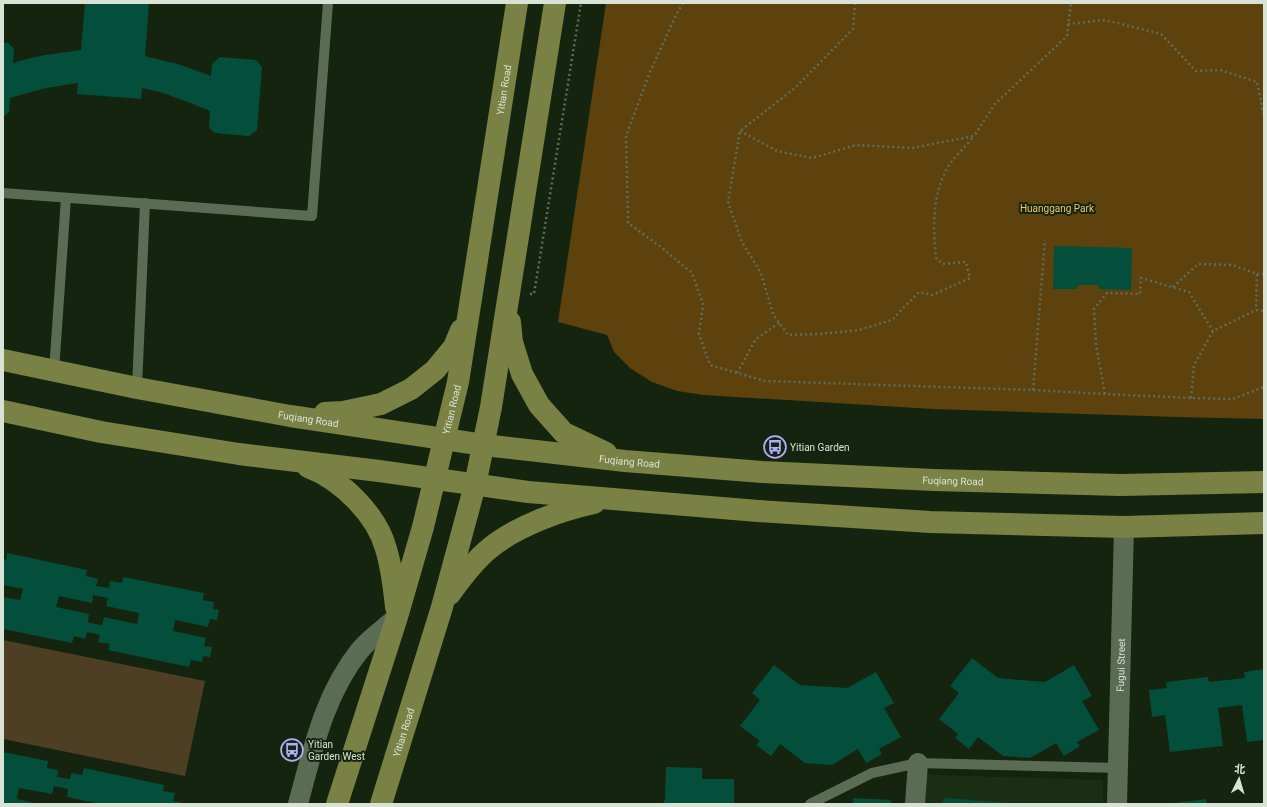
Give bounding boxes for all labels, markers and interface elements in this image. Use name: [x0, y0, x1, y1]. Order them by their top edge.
street label: Yitian Road: [494, 64, 513, 116]
park label: Huanggang Park: [1020, 203, 1095, 214]
street label: Yitian Road: [440, 384, 463, 435]
street label: Fuqiang Road: [277, 408, 339, 429]
bus stop icon: Yitian Garden: [762, 434, 788, 460]
place label: Yitian Garden: [790, 442, 850, 453]
street label: Fuqiang Road: [598, 453, 660, 469]
street label: Fuqiang Road: [922, 474, 984, 487]
street label: Fugui Street: [1114, 638, 1127, 692]
street label: Yitian Road: [390, 707, 416, 758]
bus stop icon: Yitian Garden West: [279, 737, 305, 763]
place label: Yitian Garden West: [308, 739, 365, 762]
north arrow: [1219, 759, 1259, 799]
text: 北: [1234, 763, 1246, 776]

